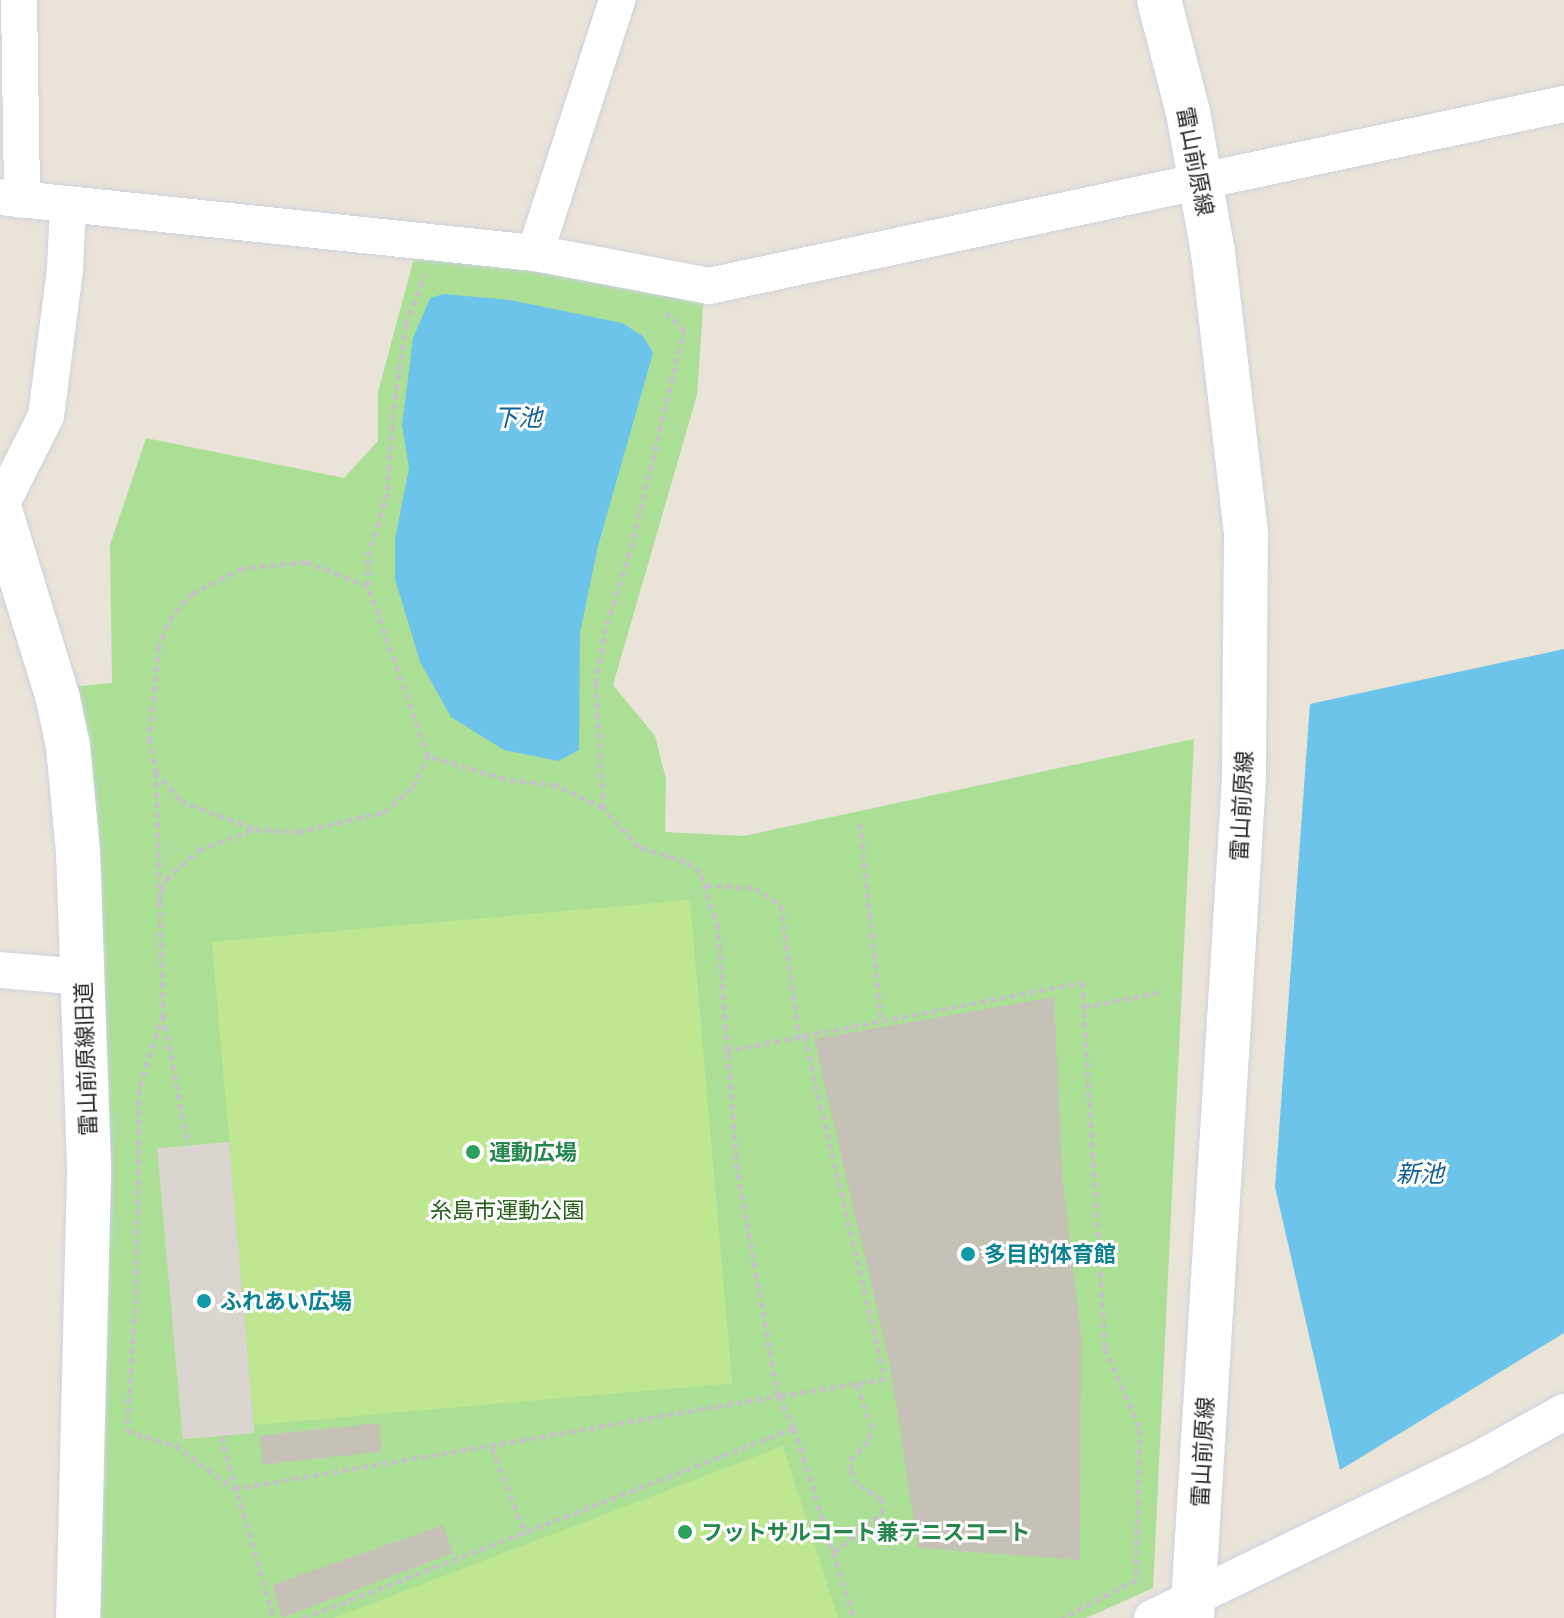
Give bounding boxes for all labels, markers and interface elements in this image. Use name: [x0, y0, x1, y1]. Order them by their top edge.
street label: 雷山前原線: [1173, 104, 1219, 218]
water label: 下池: [494, 403, 542, 431]
street label: 雷山前原線: [1225, 750, 1257, 862]
street label: 雷山前原線旧道: [69, 982, 101, 1136]
place label: 運動広場: [489, 1139, 577, 1165]
marker: 運動広場: [464, 1143, 482, 1161]
water label: 新池: [1396, 1159, 1444, 1187]
park label: 糸島市運動公園: [430, 1197, 584, 1223]
place label: 多目的体育館: [984, 1241, 1116, 1267]
marker: 多目的体育館: [959, 1245, 977, 1263]
place label: ふれあい広場: [220, 1288, 352, 1314]
marker: ふれあい広場: [195, 1292, 213, 1310]
street label: 雷山前原線: [1186, 1396, 1218, 1508]
place label: フットサルコート兼テニスコート: [701, 1519, 1031, 1545]
marker: フットサルコート兼テニスコート: [676, 1523, 694, 1541]

